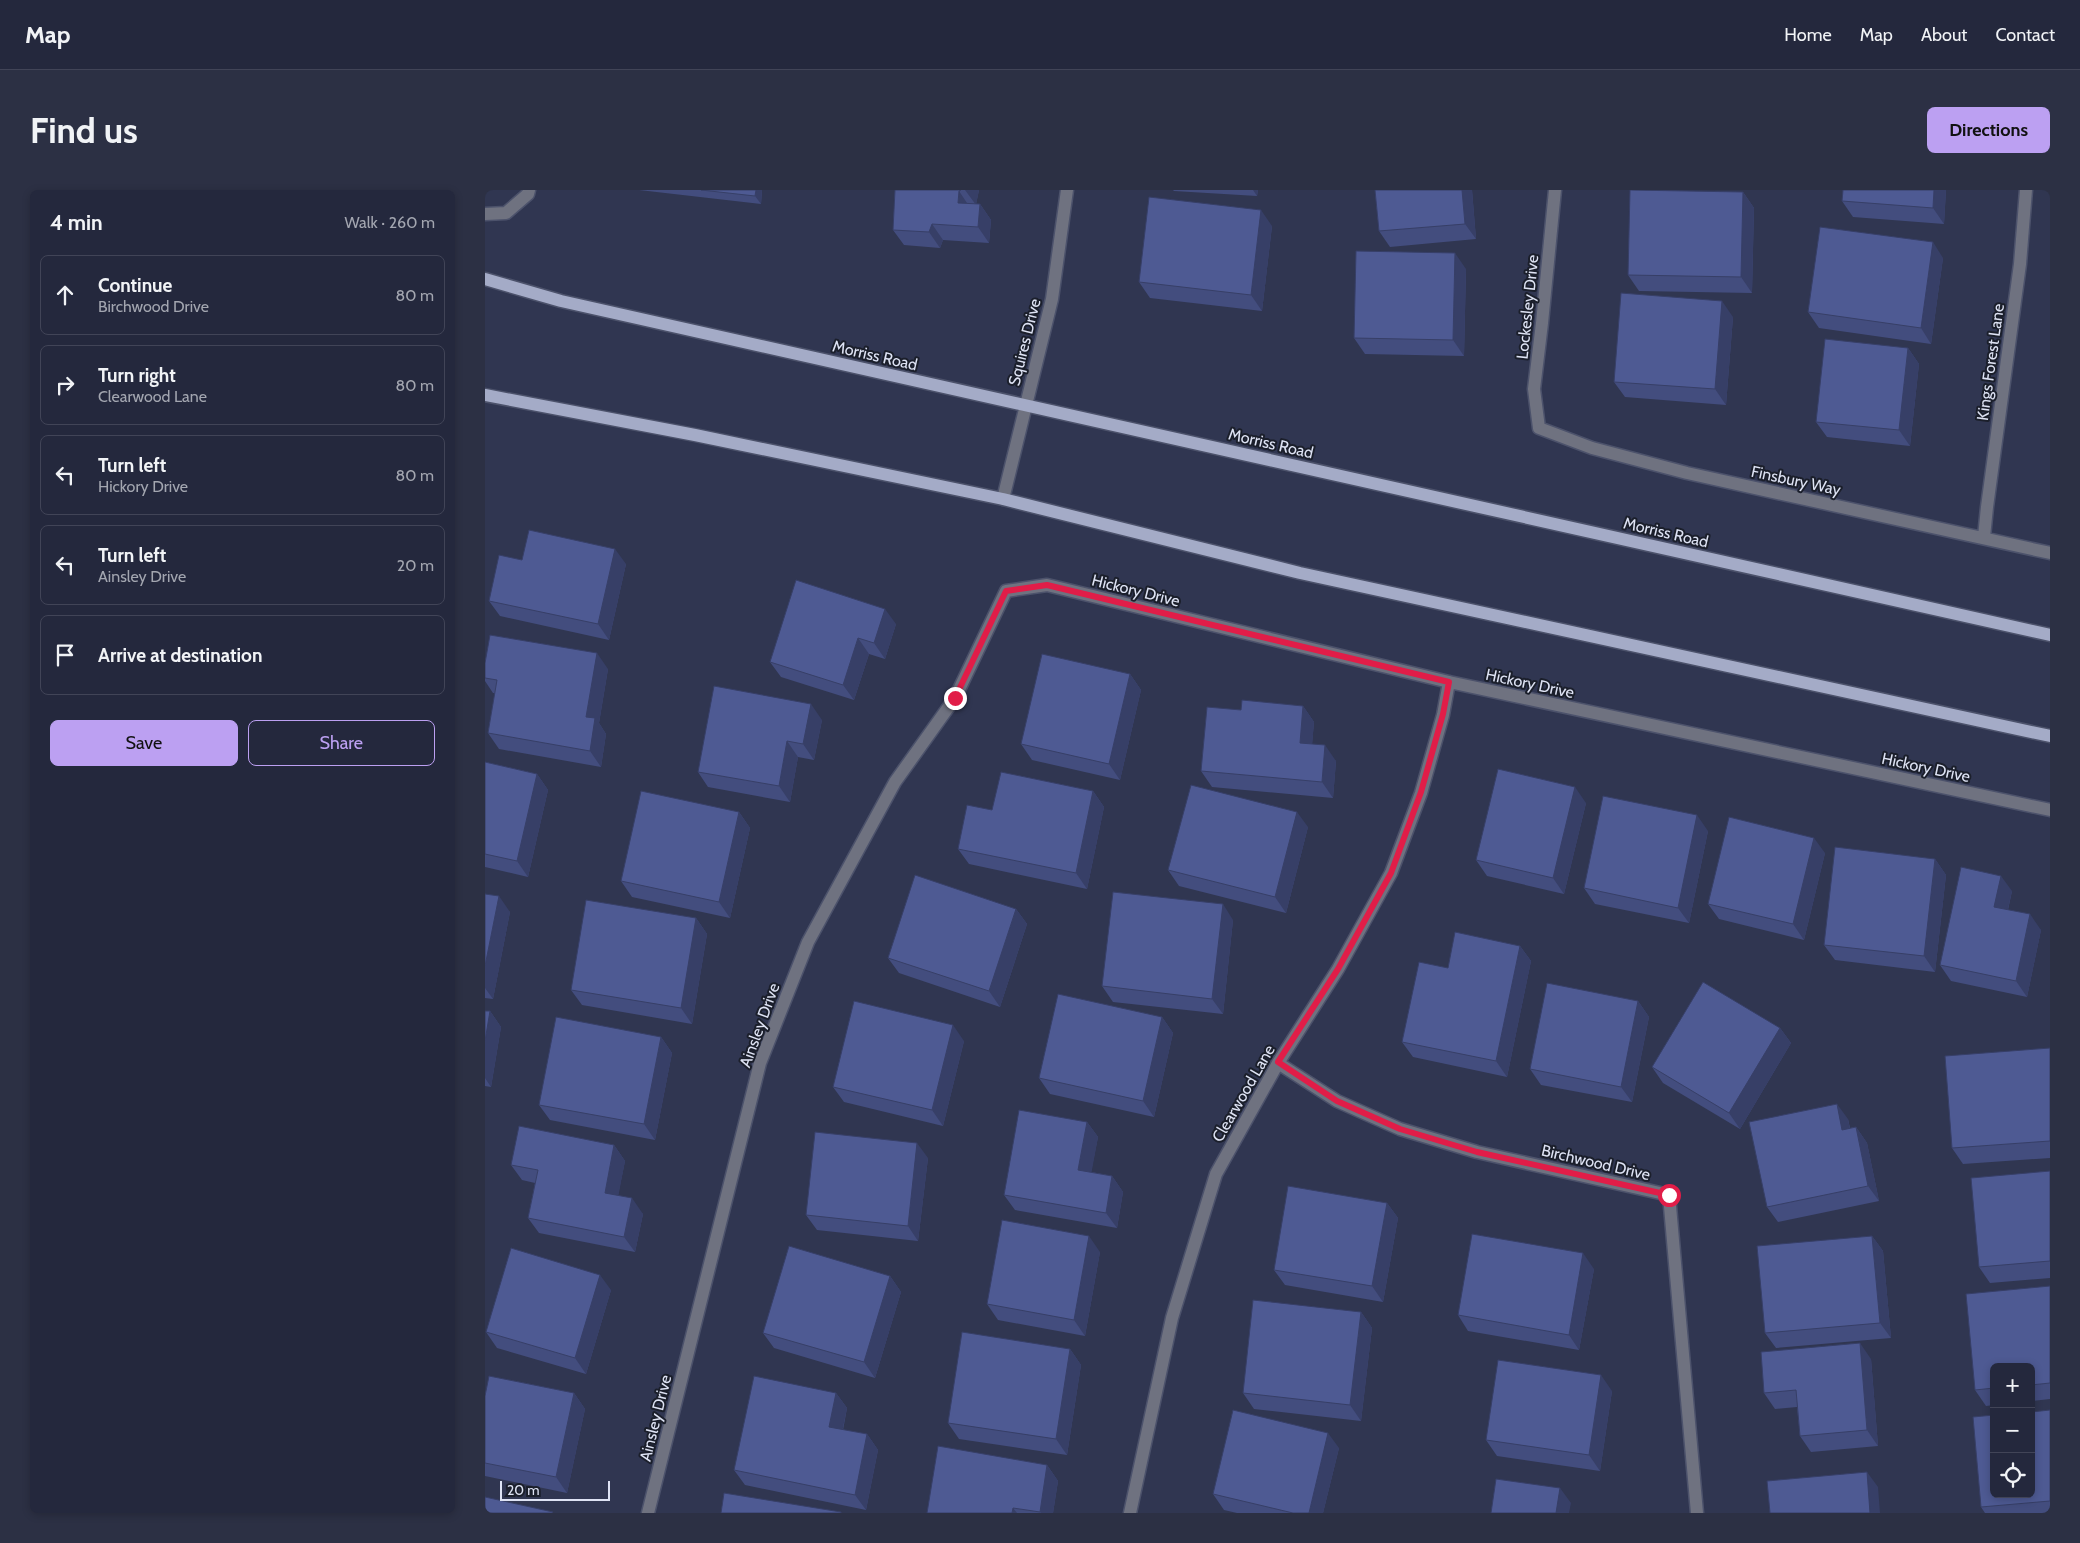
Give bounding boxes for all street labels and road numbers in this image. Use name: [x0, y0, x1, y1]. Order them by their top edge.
street label: Lockesley Drive: [1513, 254, 1542, 360]
street label: Squires Drive: [1004, 297, 1044, 388]
street label: Kings Forest Lane: [1973, 302, 2008, 422]
street label: Morriss Road: [831, 336, 919, 374]
street label: Morriss Road: [1227, 424, 1315, 462]
street label: Finsbury Way: [1749, 462, 1842, 499]
street label: Morriss Road: [1622, 513, 1710, 551]
street label: Hickory Drive: [1090, 570, 1182, 611]
street label: Hickory Drive: [1484, 665, 1576, 702]
street label: Hickory Drive: [1880, 749, 1972, 786]
street label: Ainsley Drive: [735, 980, 783, 1070]
street label: Clearwood Lane: [1208, 1041, 1279, 1145]
street label: Birchwood Drive: [1540, 1141, 1652, 1184]
street label: Ainsley Drive: [636, 1373, 675, 1463]

